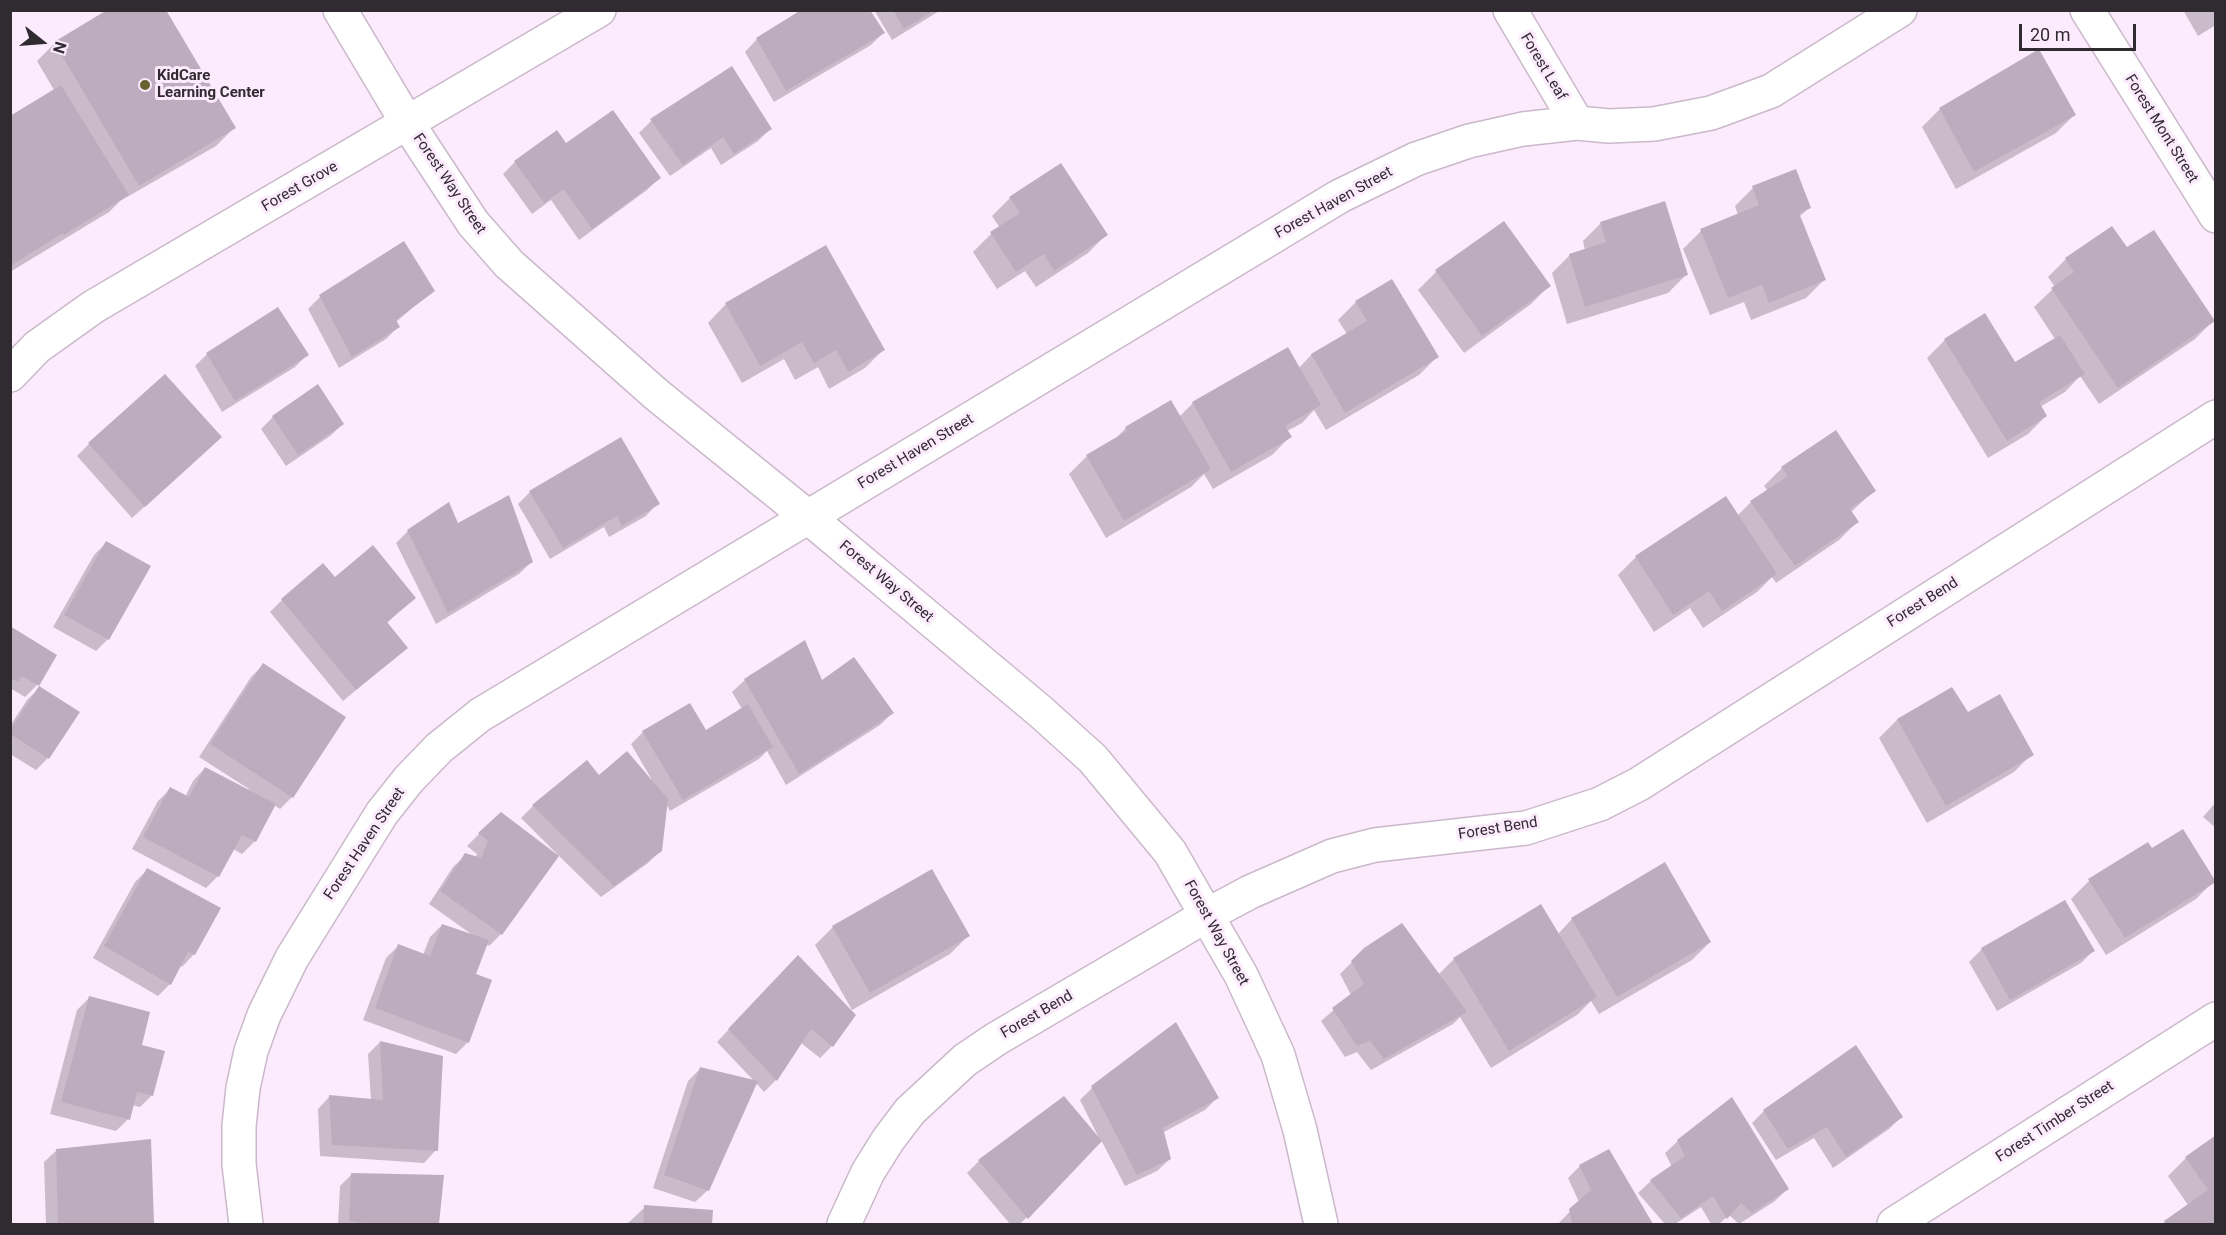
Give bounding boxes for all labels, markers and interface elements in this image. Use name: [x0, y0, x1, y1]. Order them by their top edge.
north arrow: [12, 12, 72, 72]
scale bar: [2022, 12, 2139, 50]
text: 20 m: [2030, 24, 2070, 45]
street label: Forest Leaf: [1516, 30, 1570, 104]
text: N: [49, 39, 70, 56]
place label: KidCare Learning Center: [157, 67, 265, 102]
street label: Forest Mont Street: [2120, 72, 2202, 186]
marker: KidCare Learning Center: [138, 78, 152, 92]
street label: Forest Way Street: [409, 130, 489, 238]
street label: Forest Grove: [259, 158, 341, 216]
street label: Forest Haven Street: [1272, 163, 1396, 243]
street label: Forest Haven Street: [855, 410, 977, 494]
street label: Forest Way Street: [835, 537, 937, 627]
street label: Forest Bend: [1884, 574, 1962, 632]
street label: Forest Haven Street: [321, 784, 409, 904]
street label: Forest Bend: [1457, 814, 1539, 844]
street label: Forest Way Street: [1180, 877, 1252, 989]
street label: Forest Bend: [998, 987, 1076, 1043]
street label: Forest Timber Street: [1993, 1077, 2117, 1167]

